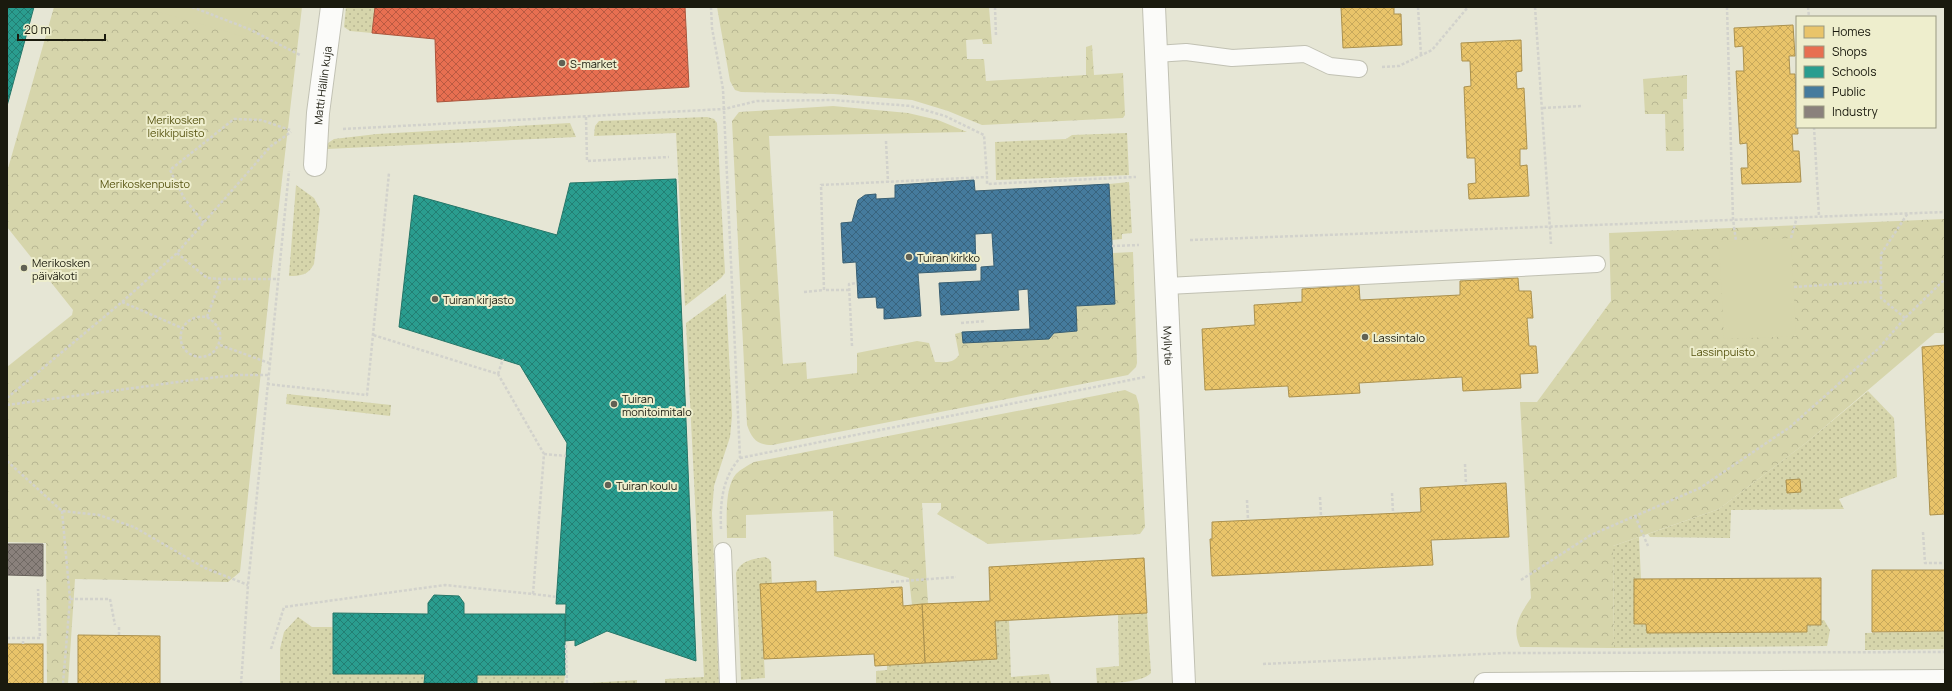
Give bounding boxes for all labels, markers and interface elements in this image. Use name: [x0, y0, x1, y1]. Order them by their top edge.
scale bar: [18, 16, 105, 42]
legend: [1796, 16, 1936, 128]
text: 20 m: [24, 21, 51, 38]
text: Homes: [1832, 23, 1871, 40]
text: Shops: [1832, 43, 1867, 60]
street label: Matti Hällin kuja: [310, 45, 334, 125]
place label: S-market: [570, 56, 617, 71]
marker: S-market: [557, 58, 567, 68]
text: Schools: [1832, 63, 1876, 80]
text: Public: [1832, 83, 1866, 100]
text: Industry: [1832, 103, 1878, 120]
park label: Merikosken leikkipuisto: [147, 112, 205, 140]
park label: Merikoskenpuisto: [100, 176, 190, 191]
place label: Tuiran kirkko: [917, 250, 980, 265]
marker: Tuiran kirkko: [904, 252, 914, 262]
place label: Merikosken päiväkoti: [32, 255, 90, 283]
marker: Merikosken päiväkoti: [19, 263, 29, 273]
place label: Tuiran kirjasto: [443, 292, 515, 307]
marker: Tuiran kirjasto: [430, 294, 440, 304]
street label: Myllytie: [1161, 325, 1177, 366]
place label: Lassintalo: [1373, 330, 1425, 345]
marker: Lassintalo: [1360, 332, 1370, 342]
park label: Lassinpuisto: [1691, 344, 1756, 359]
place label: Tuiran monitoimitalo: [622, 391, 692, 419]
marker: Tuiran monitoimitalo: [609, 399, 619, 409]
place label: Tuiran koulu: [616, 478, 677, 493]
marker: Tuiran koulu: [603, 480, 613, 490]

